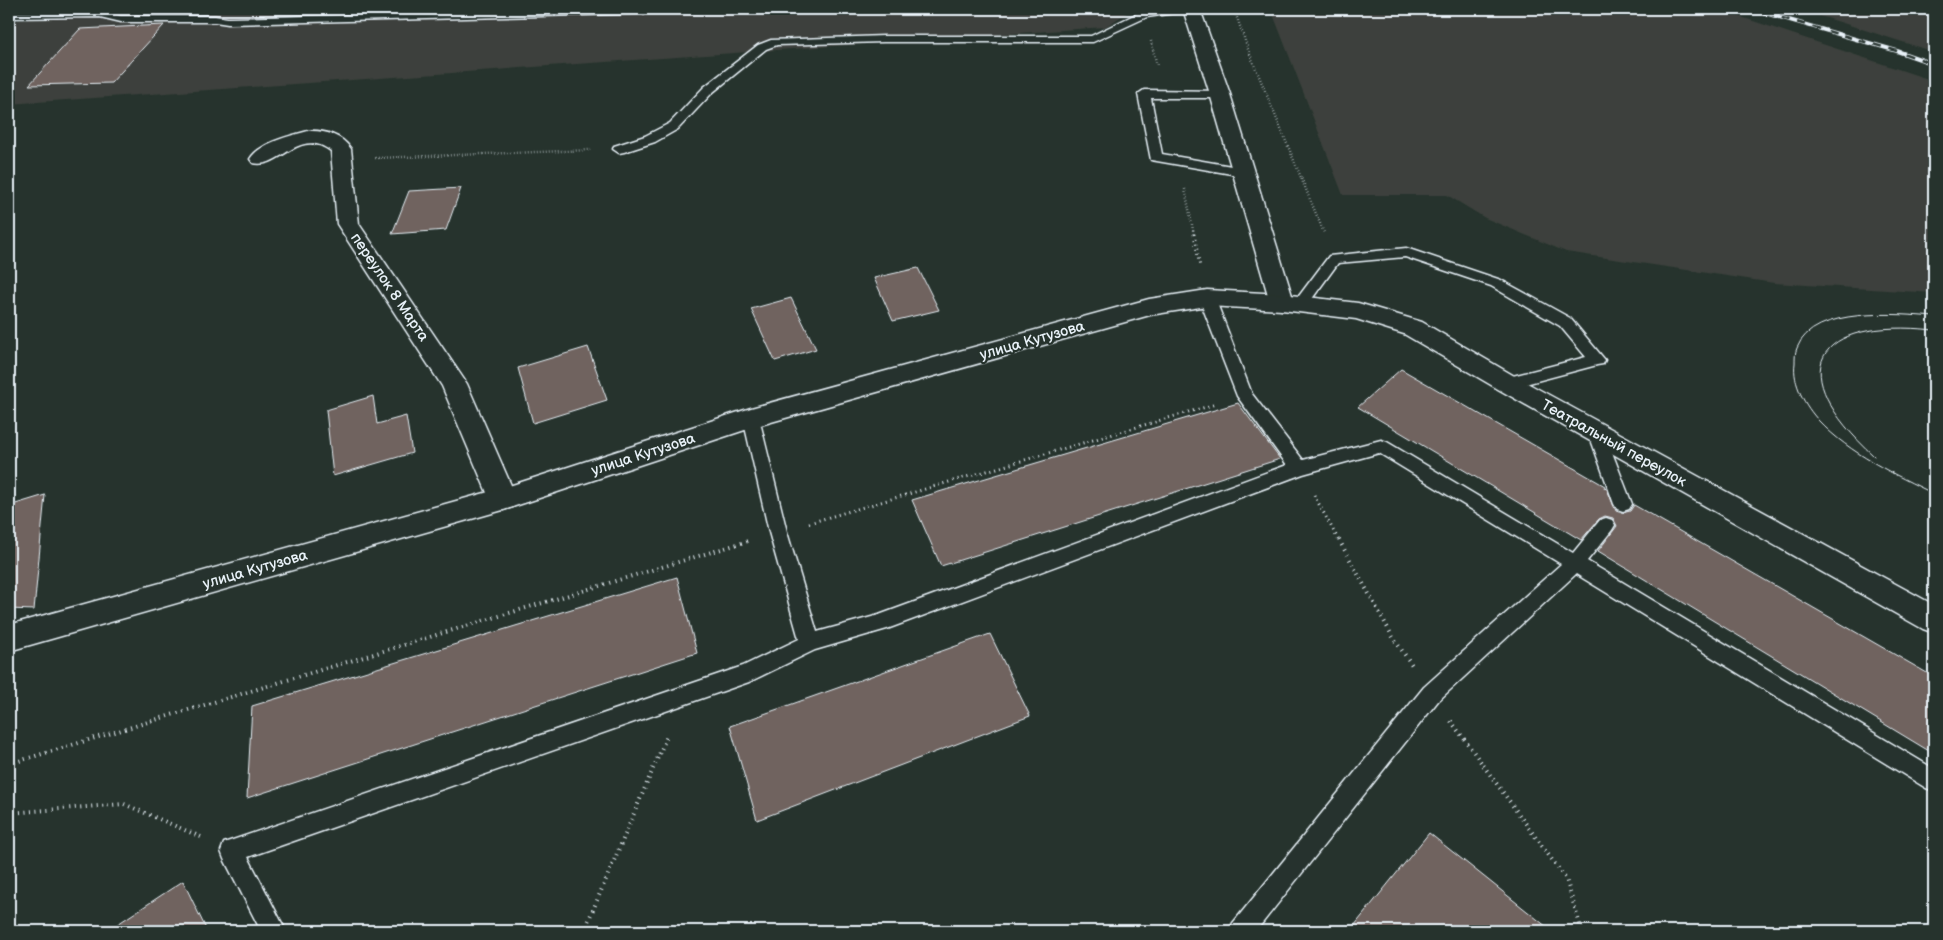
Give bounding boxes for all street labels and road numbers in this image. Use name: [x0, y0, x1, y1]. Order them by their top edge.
street label: переулок 8 Марта: [346, 229, 433, 345]
street label: улица Кутузова: [978, 316, 1087, 364]
street label: Театральный переулок: [1538, 396, 1690, 491]
street label: улица Кутузова: [589, 429, 697, 480]
street label: улица Кутузова: [201, 545, 310, 593]

